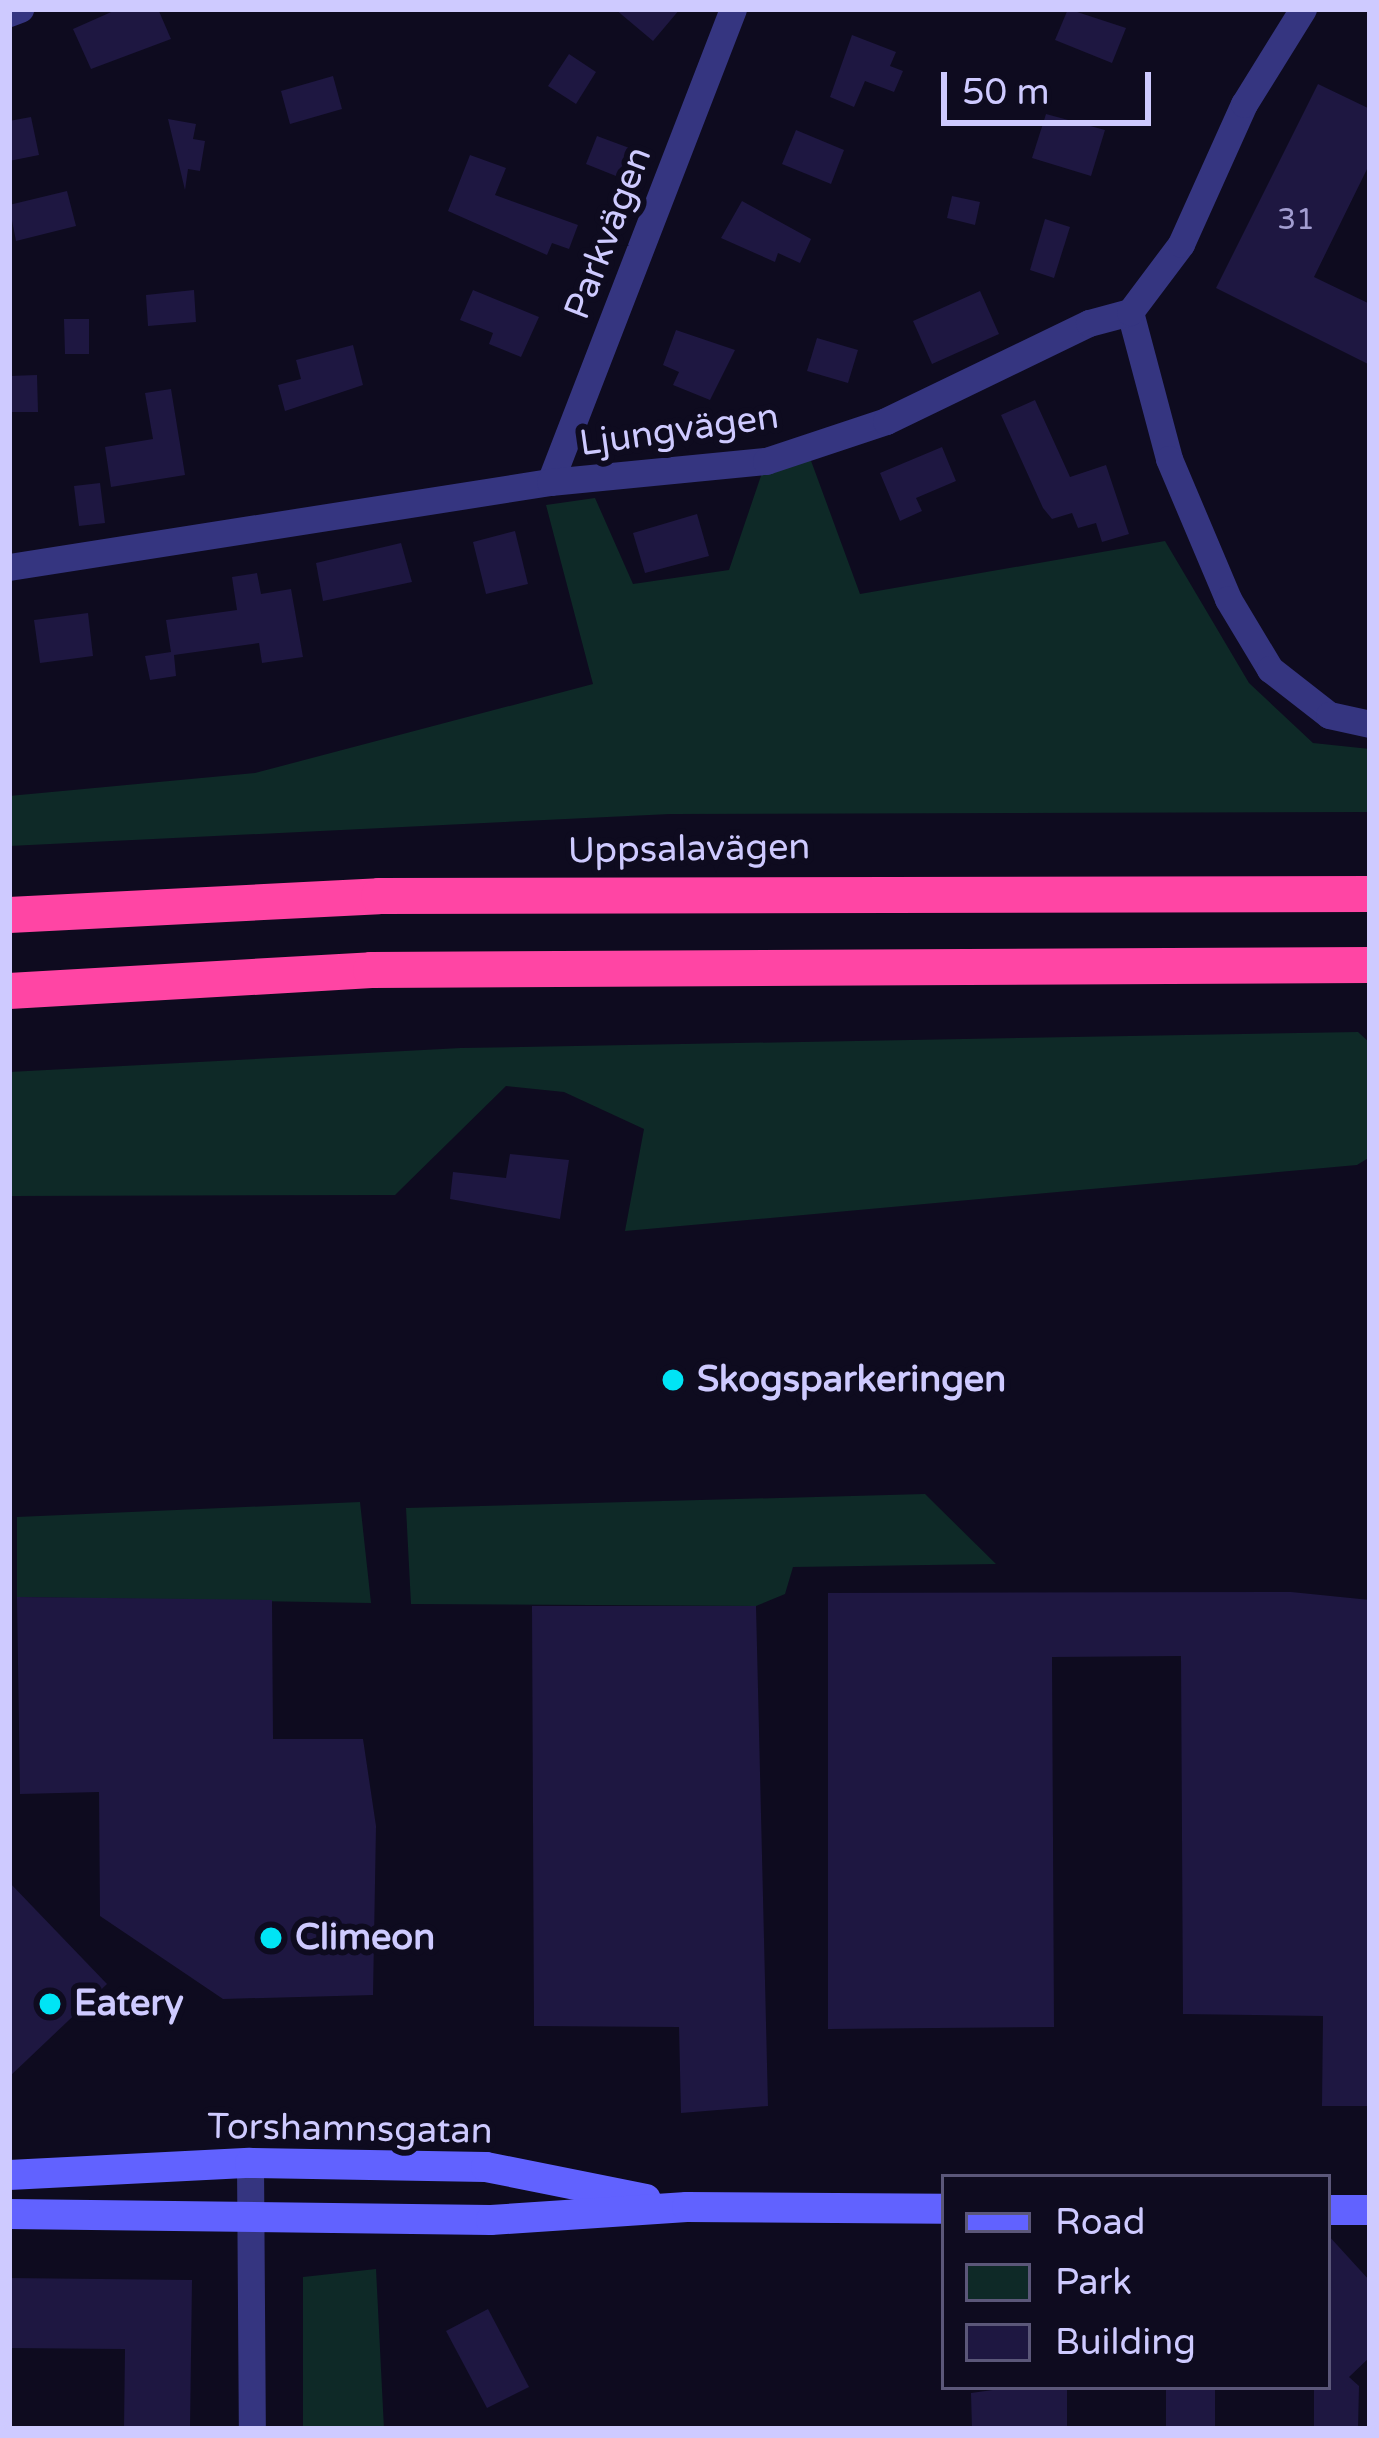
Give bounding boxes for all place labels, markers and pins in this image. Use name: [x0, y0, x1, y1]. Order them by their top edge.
place label: Skogsparkeringen: [697, 1358, 1006, 1402]
marker: Skogsparkeringen: [660, 1367, 686, 1393]
place label: Climeon: [295, 1916, 435, 1960]
marker: Climeon: [258, 1925, 284, 1951]
place label: Eatery: [74, 1982, 184, 2026]
marker: Eatery: [37, 1991, 63, 2017]

